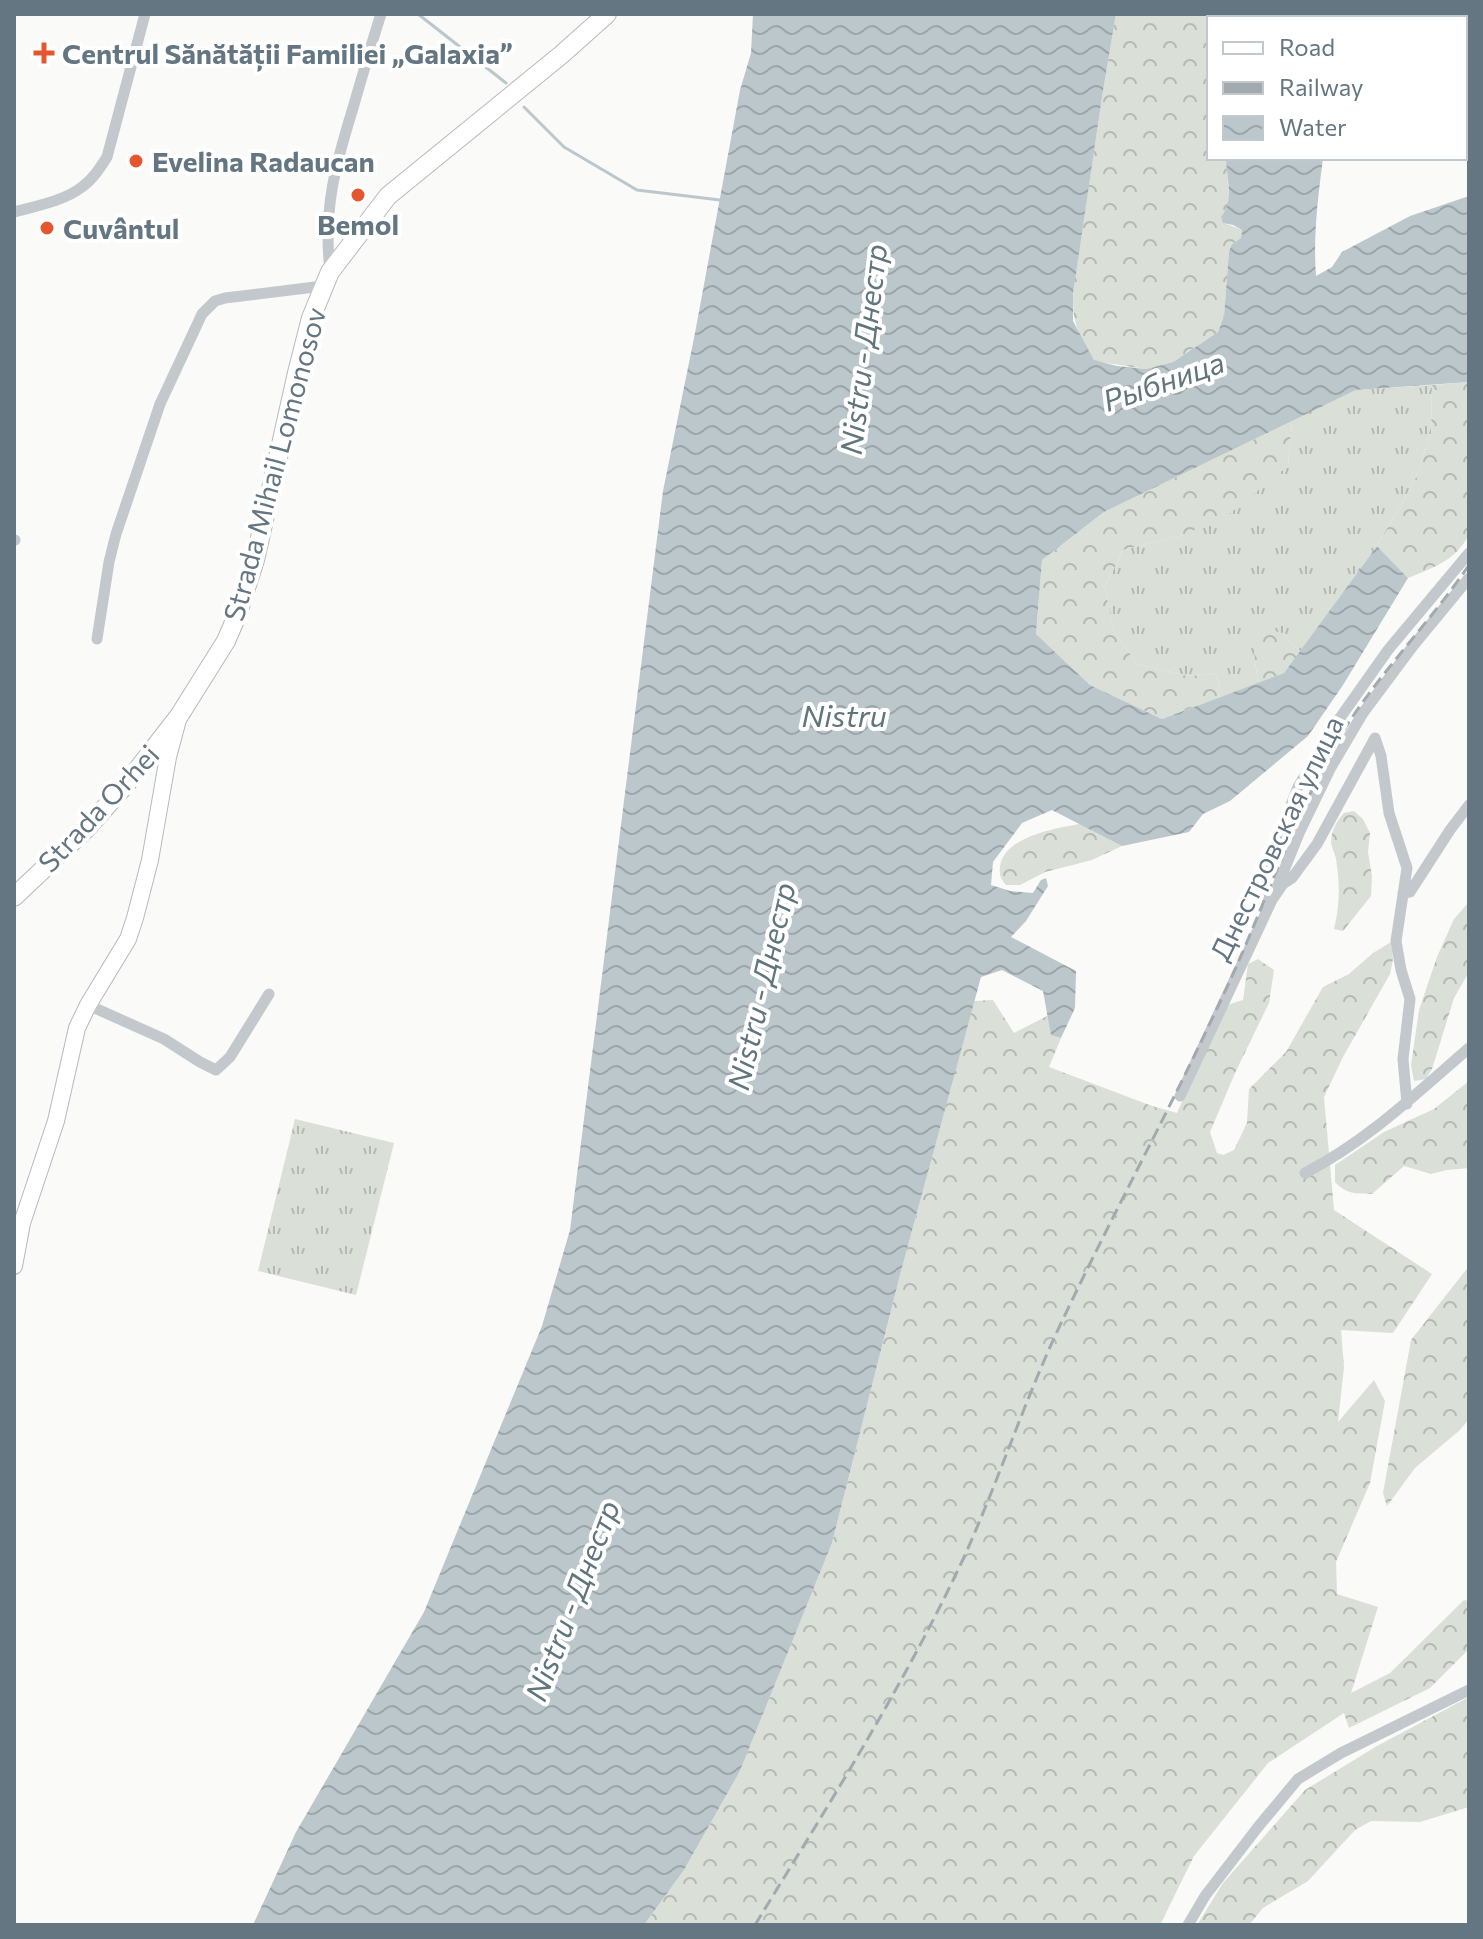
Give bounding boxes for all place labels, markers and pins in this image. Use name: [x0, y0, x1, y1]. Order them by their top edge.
place label: Centrul Sănătății Familiei „Galaxia”: [62, 36, 513, 72]
marker: Centrul Sănătății Familiei „Galaxia”: [33, 42, 55, 64]
place label: Evelina Radaucan: [152, 144, 375, 178]
marker: Evelina Radaucan: [127, 152, 145, 170]
marker: Bemol: [349, 186, 367, 204]
place label: Bemol: [317, 207, 399, 241]
place label: Cuvântul: [63, 211, 179, 245]
marker: Cuvântul: [38, 219, 56, 237]

